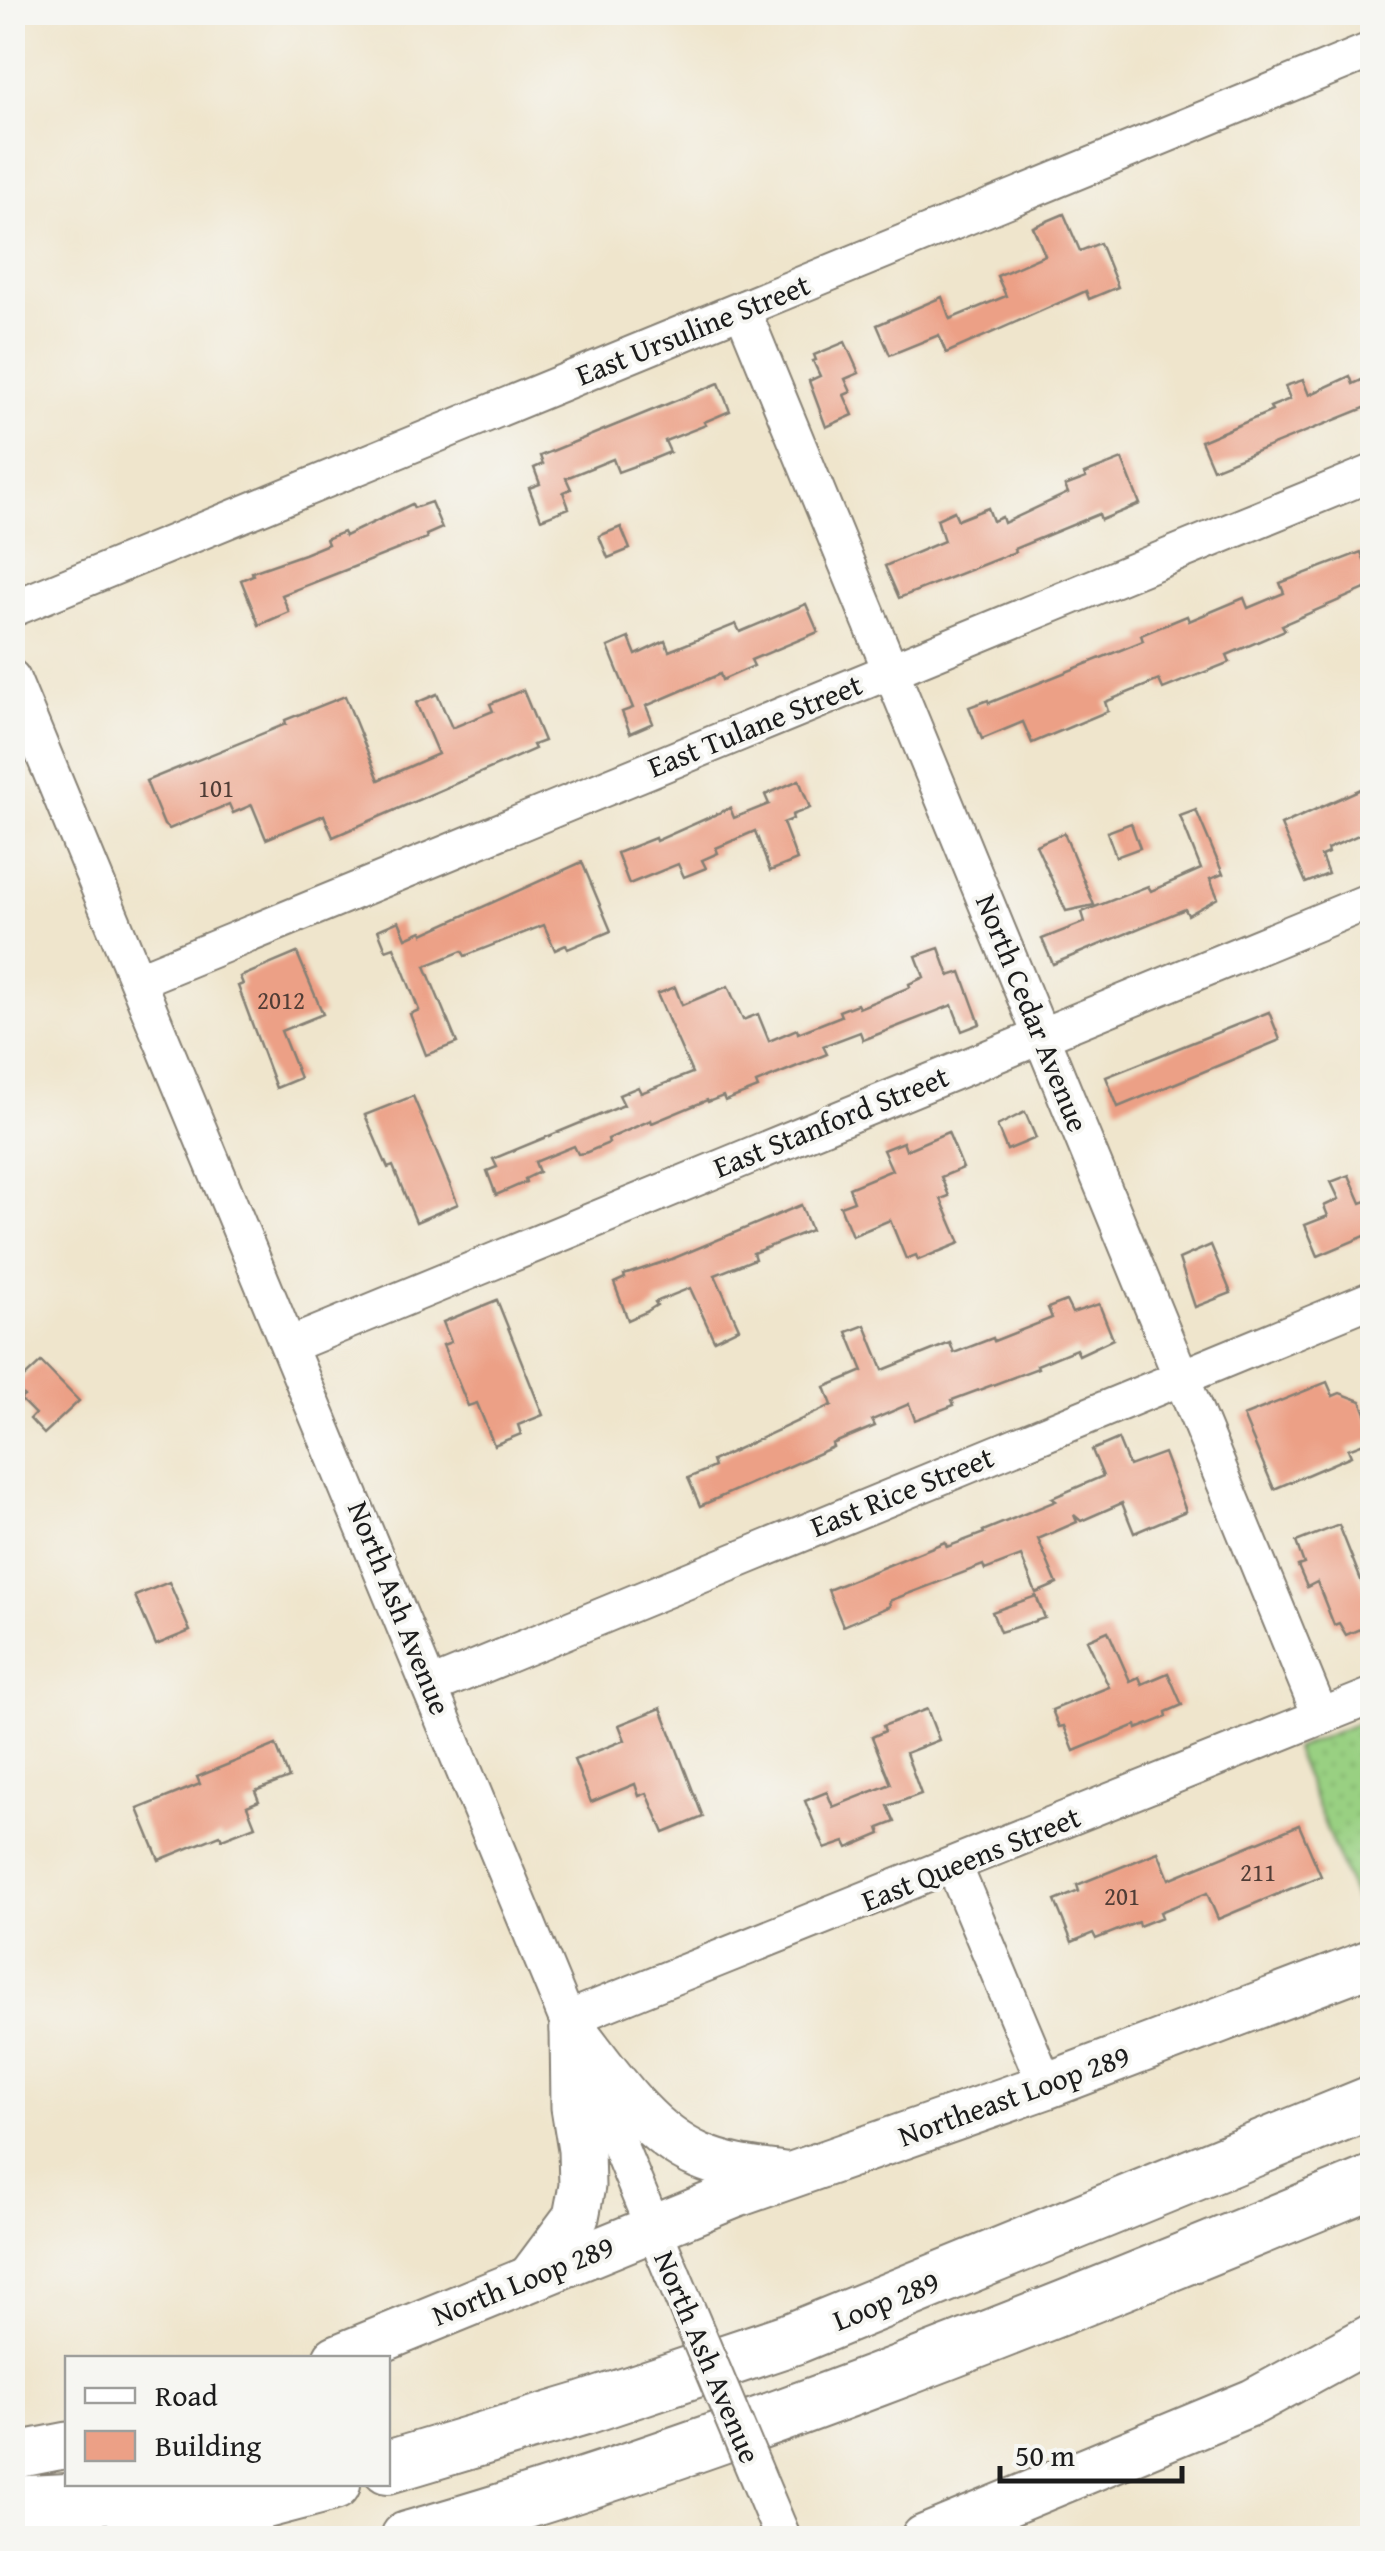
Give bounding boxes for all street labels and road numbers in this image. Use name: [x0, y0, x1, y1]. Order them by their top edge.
street label: East Ursuline Street: [569, 262, 817, 396]
street label: East Tulane Street: [641, 662, 869, 788]
street label: North Cedar Avenue: [965, 887, 1101, 1138]
street label: East Stanford Street: [706, 1054, 955, 1188]
street label: East Rice Street: [803, 1434, 1000, 1548]
street label: North Ash Avenue: [337, 1494, 463, 1721]
street label: East Queens Street: [855, 1794, 1087, 1922]
street label: Northeast Loop 289: [892, 2033, 1136, 2157]
street label: North Loop 289: [425, 2224, 620, 2337]
street label: North Ash Avenue: [643, 2243, 773, 2470]
street label: Loop 289: [826, 2259, 945, 2341]

